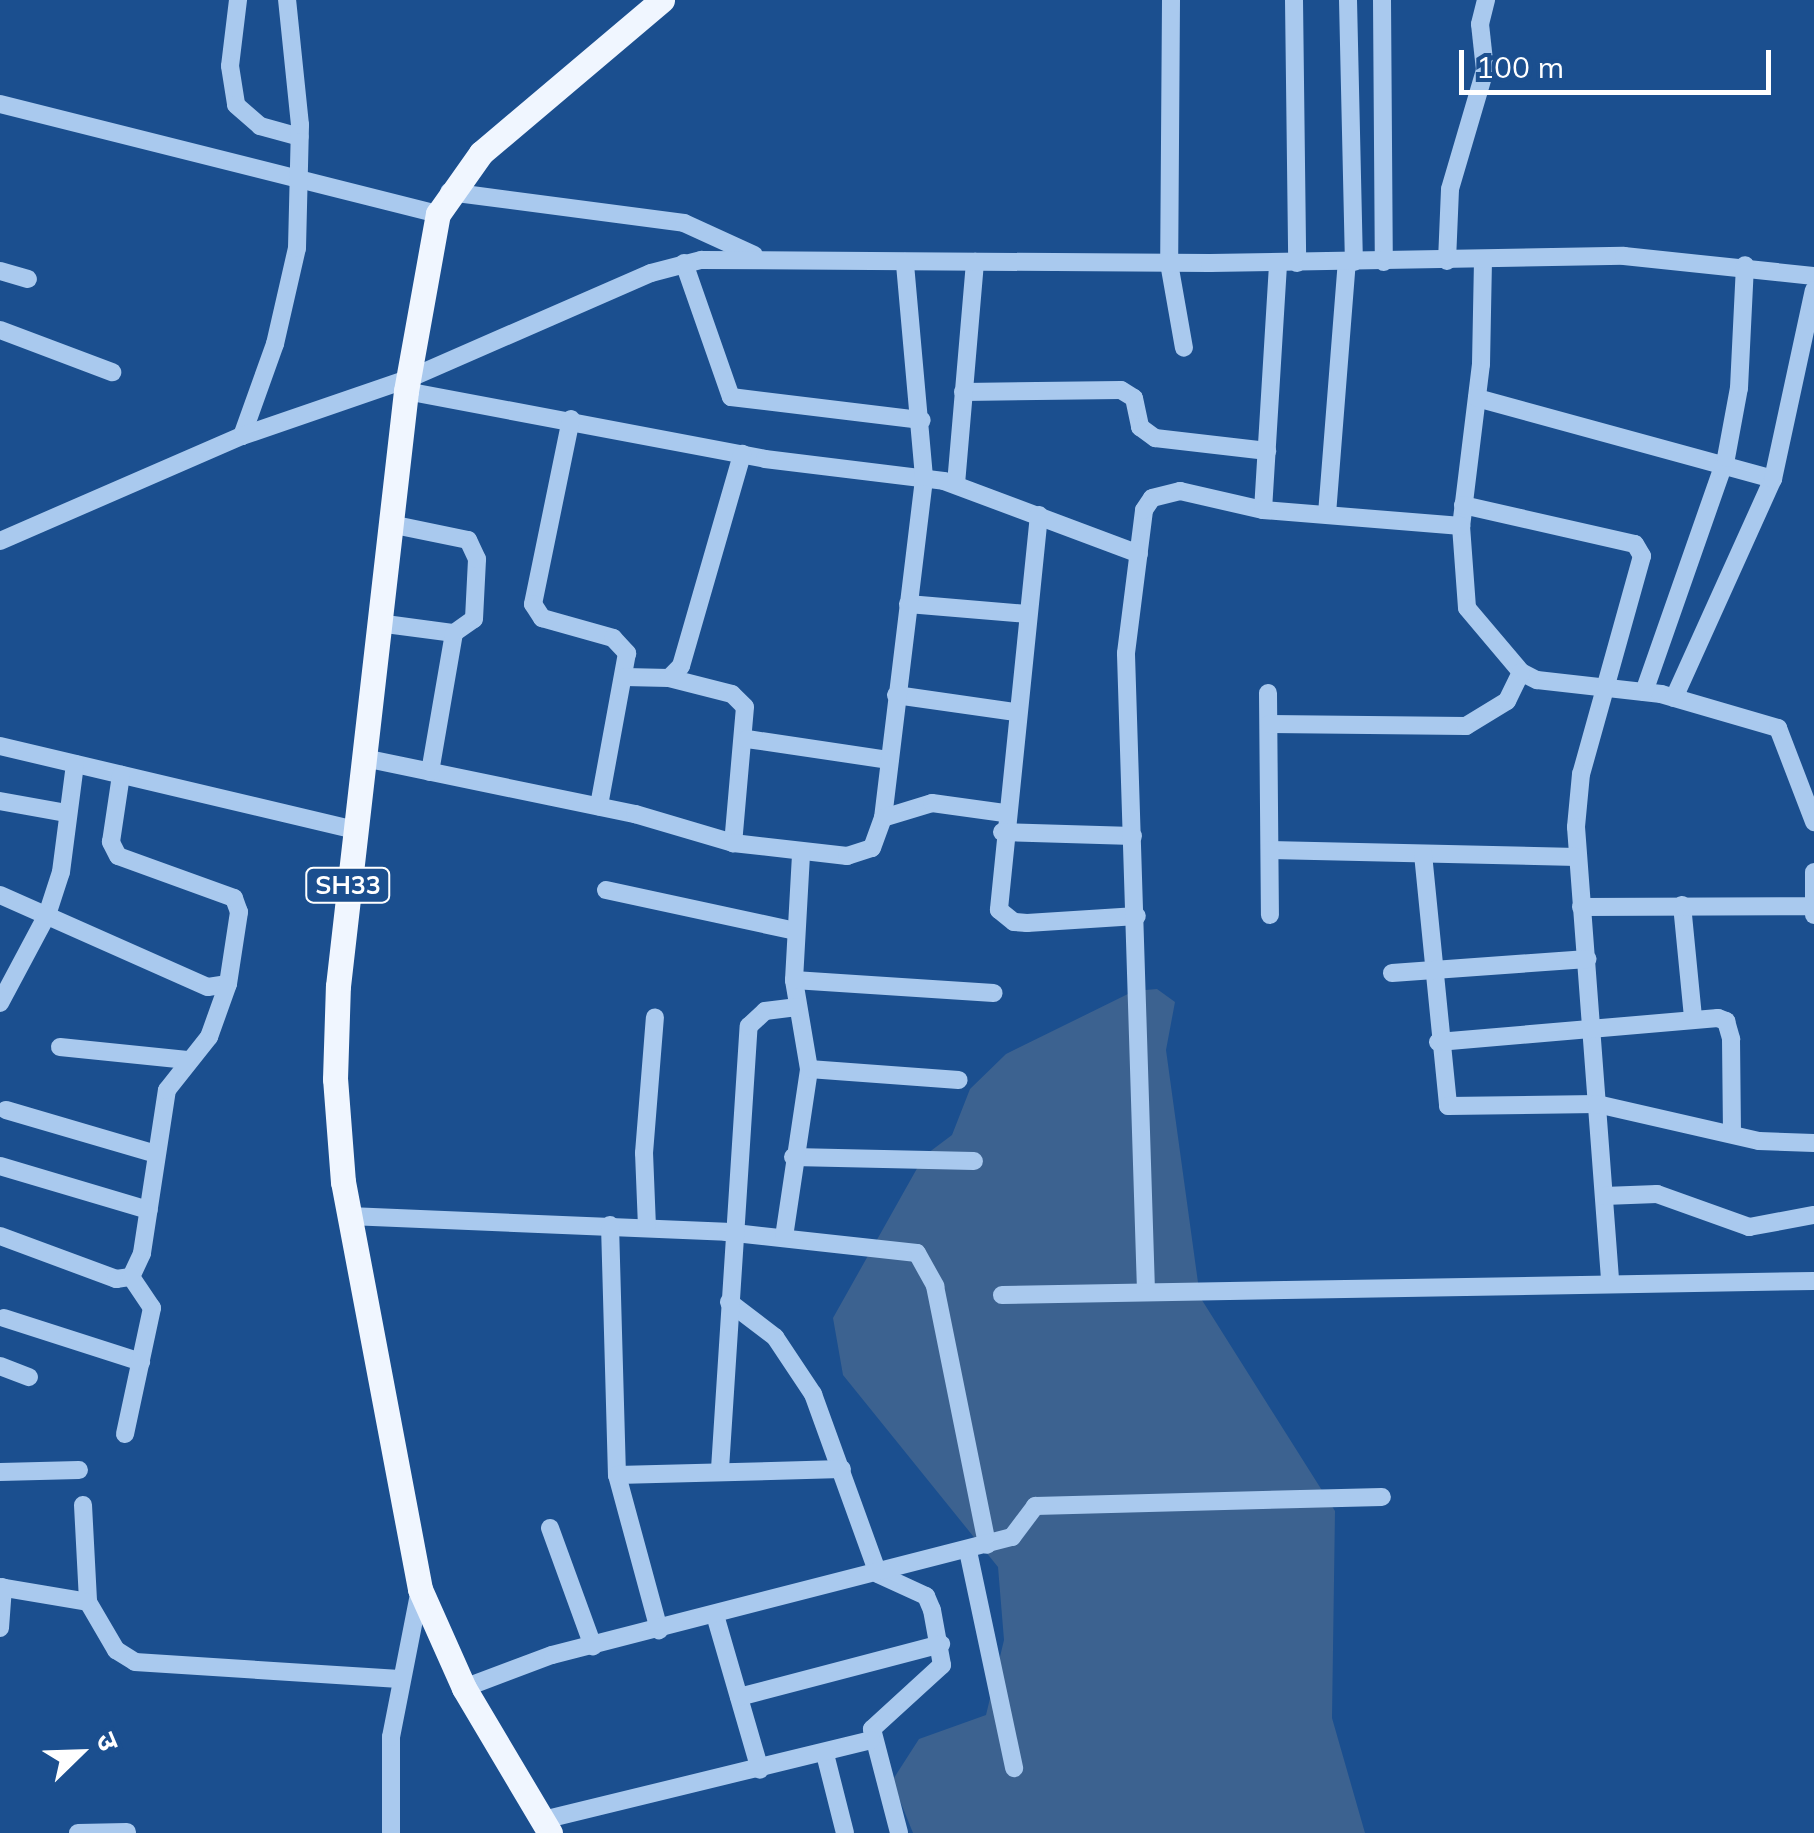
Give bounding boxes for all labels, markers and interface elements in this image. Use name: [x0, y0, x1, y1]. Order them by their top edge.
scale bar: [1464, 30, 1776, 92]
text: 100 m: [1476, 48, 1564, 86]
road number: SH33: [303, 865, 393, 905]
north arrow: [30, 1703, 130, 1803]
text: उ: [89, 1727, 127, 1755]

